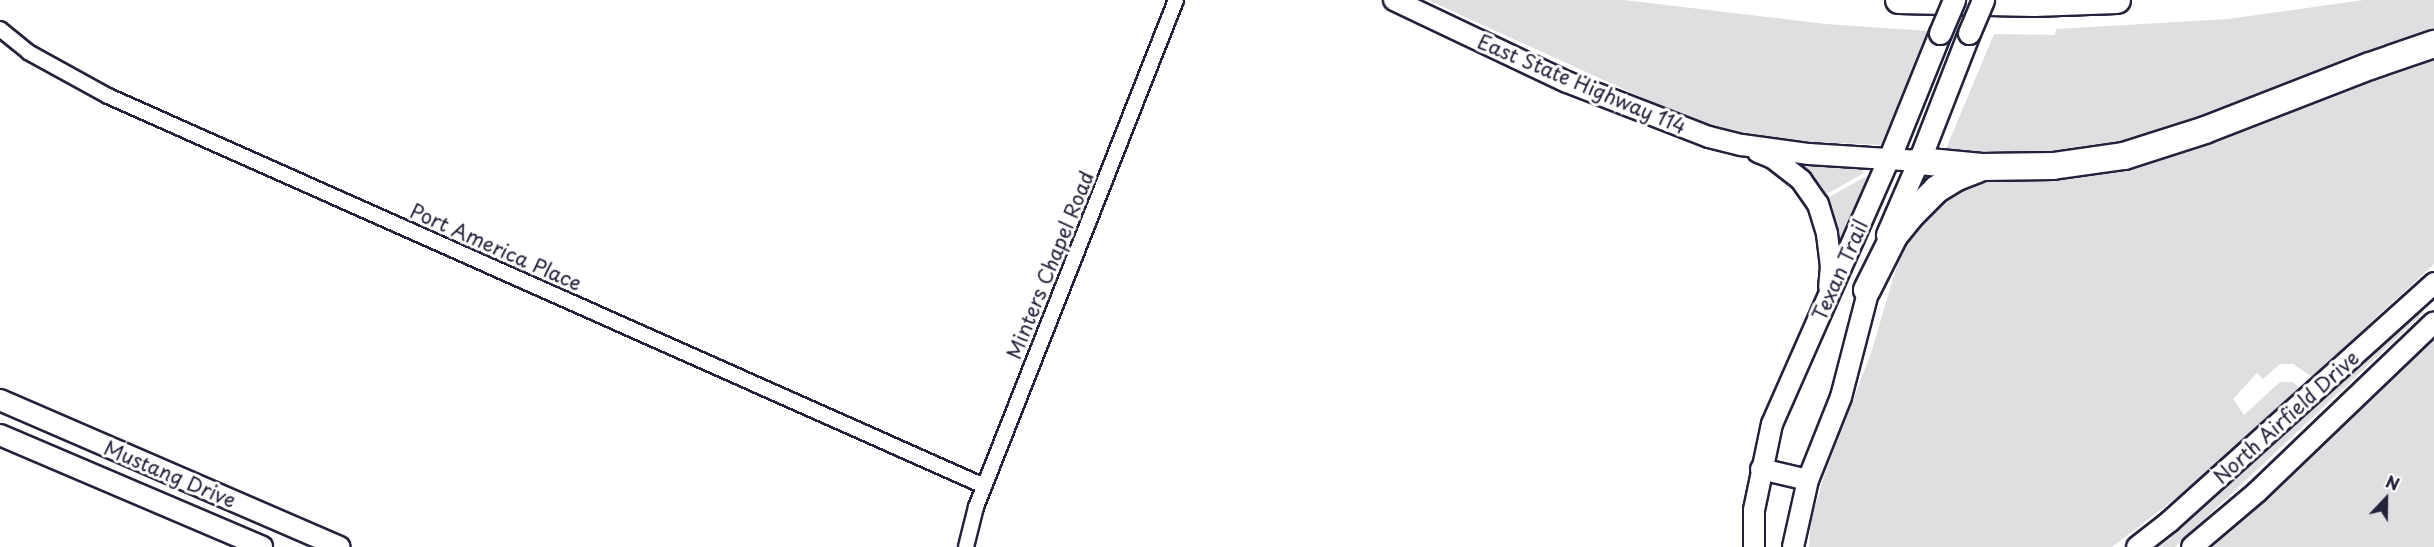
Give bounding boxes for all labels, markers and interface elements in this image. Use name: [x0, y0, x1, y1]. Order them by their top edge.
street label: East State Highway 114: [1473, 29, 1691, 139]
street label: Minters Chapel Road: [1001, 167, 1099, 363]
street label: Port America Place: [406, 198, 586, 296]
street label: Texan Trail: [1807, 217, 1873, 323]
street label: North Airfield Drive: [2207, 344, 2365, 490]
street label: Mustang Drive: [100, 435, 240, 513]
north arrow: [2356, 469, 2416, 529]
text: N: [2382, 469, 2403, 496]

